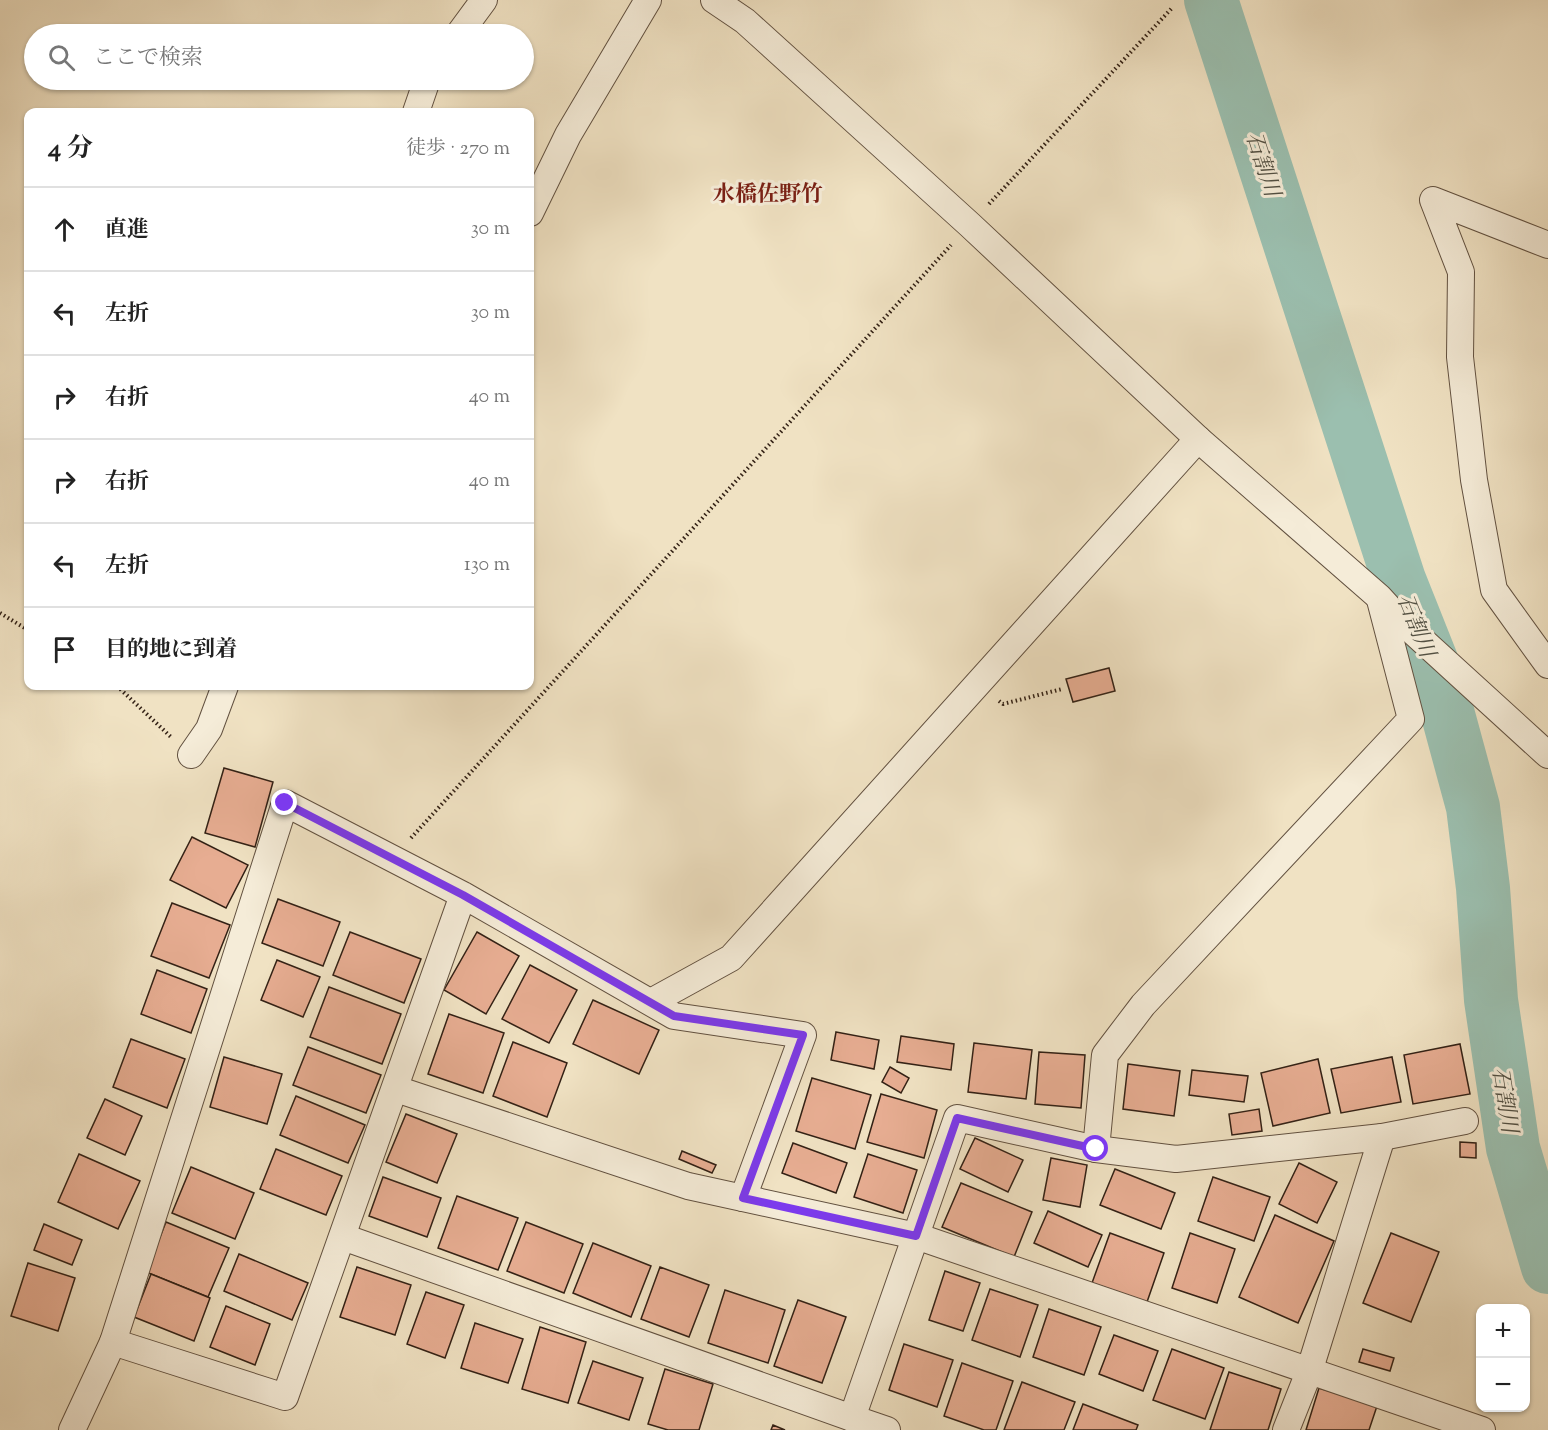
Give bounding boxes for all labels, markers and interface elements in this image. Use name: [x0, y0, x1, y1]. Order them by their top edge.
search box: [24, 24, 534, 90]
icon: search: [45, 41, 78, 74]
text: ここで検索: [93, 43, 203, 75]
water label: 石割川: [1236, 129, 1287, 203]
text: 4 分: [48, 131, 93, 168]
text: 徒歩 · 270 m: [406, 135, 510, 164]
district label: 水橋佐野竹: [713, 180, 823, 212]
icon: ahead: [48, 213, 81, 246]
text: 直進: [105, 215, 149, 247]
text: 30 m: [471, 215, 510, 244]
icon: left: [48, 297, 81, 330]
text: 左折: [105, 299, 149, 331]
text: 30 m: [471, 299, 510, 328]
icon: right: [48, 381, 81, 414]
text: 右折: [105, 383, 149, 415]
text: 40 m: [469, 383, 510, 412]
icon: right: [48, 465, 81, 498]
text: 右折: [105, 467, 149, 499]
text: 40 m: [469, 467, 510, 496]
icon: left: [48, 549, 81, 582]
text: 左折: [105, 551, 149, 583]
text: 130 m: [464, 551, 510, 580]
water label: 石割川: [1387, 590, 1442, 665]
icon: arrive: [48, 633, 81, 666]
text: 目的地に到着: [105, 635, 237, 667]
route end: [271, 789, 297, 815]
water label: 石割川: [1482, 1065, 1524, 1138]
route start: [1082, 1135, 1108, 1161]
map controls: [1476, 1304, 1530, 1412]
button: +: [1476, 1304, 1530, 1358]
button: −: [1476, 1358, 1530, 1412]

